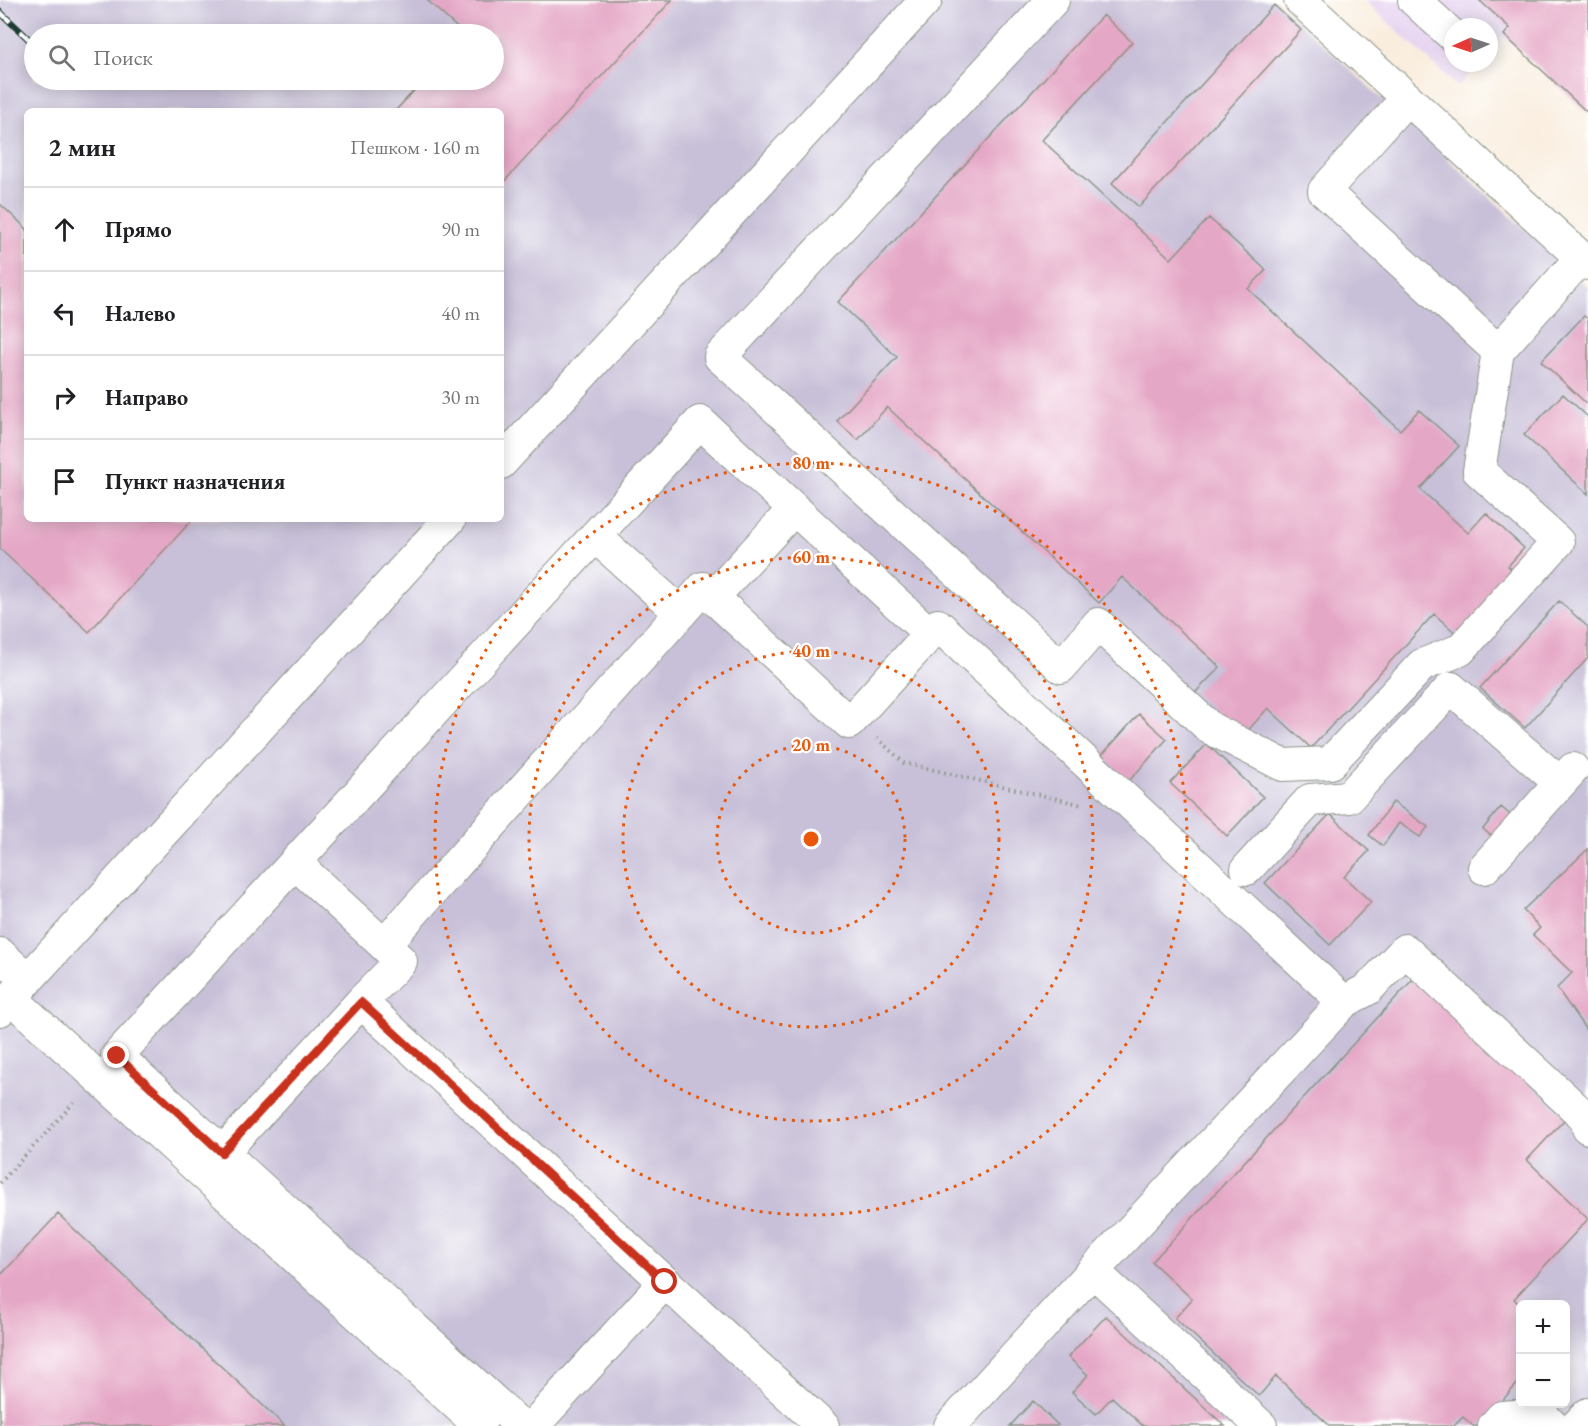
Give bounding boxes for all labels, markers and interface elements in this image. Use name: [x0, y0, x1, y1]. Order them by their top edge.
north arrow: [1444, 18, 1498, 72]
search box: [24, 24, 504, 90]
icon: search: [45, 41, 78, 74]
text: Поиск: [93, 43, 153, 72]
text: 2 мин: [48, 130, 116, 164]
text: Пешком · 160 m: [350, 134, 480, 160]
icon: ahead: [48, 213, 81, 246]
text: Прямо: [105, 215, 172, 244]
text: 90 m: [441, 216, 480, 242]
icon: left: [48, 297, 81, 330]
text: Налево: [105, 299, 175, 328]
text: 40 m: [441, 300, 480, 326]
icon: right: [48, 381, 81, 414]
text: Направо: [105, 383, 188, 412]
text: 30 m: [441, 384, 480, 410]
text: 80 m: [792, 451, 830, 474]
icon: arrive: [48, 465, 81, 498]
text: Пункт назначения: [105, 467, 285, 496]
text: 60 m: [792, 545, 830, 568]
text: 40 m: [792, 639, 830, 662]
text: 20 m: [792, 733, 830, 756]
centre of rings: [801, 829, 821, 849]
route end: [103, 1042, 129, 1068]
route start: [651, 1268, 677, 1294]
map controls: [1516, 1300, 1570, 1408]
button: +: [1516, 1300, 1570, 1354]
button: −: [1516, 1354, 1570, 1408]

